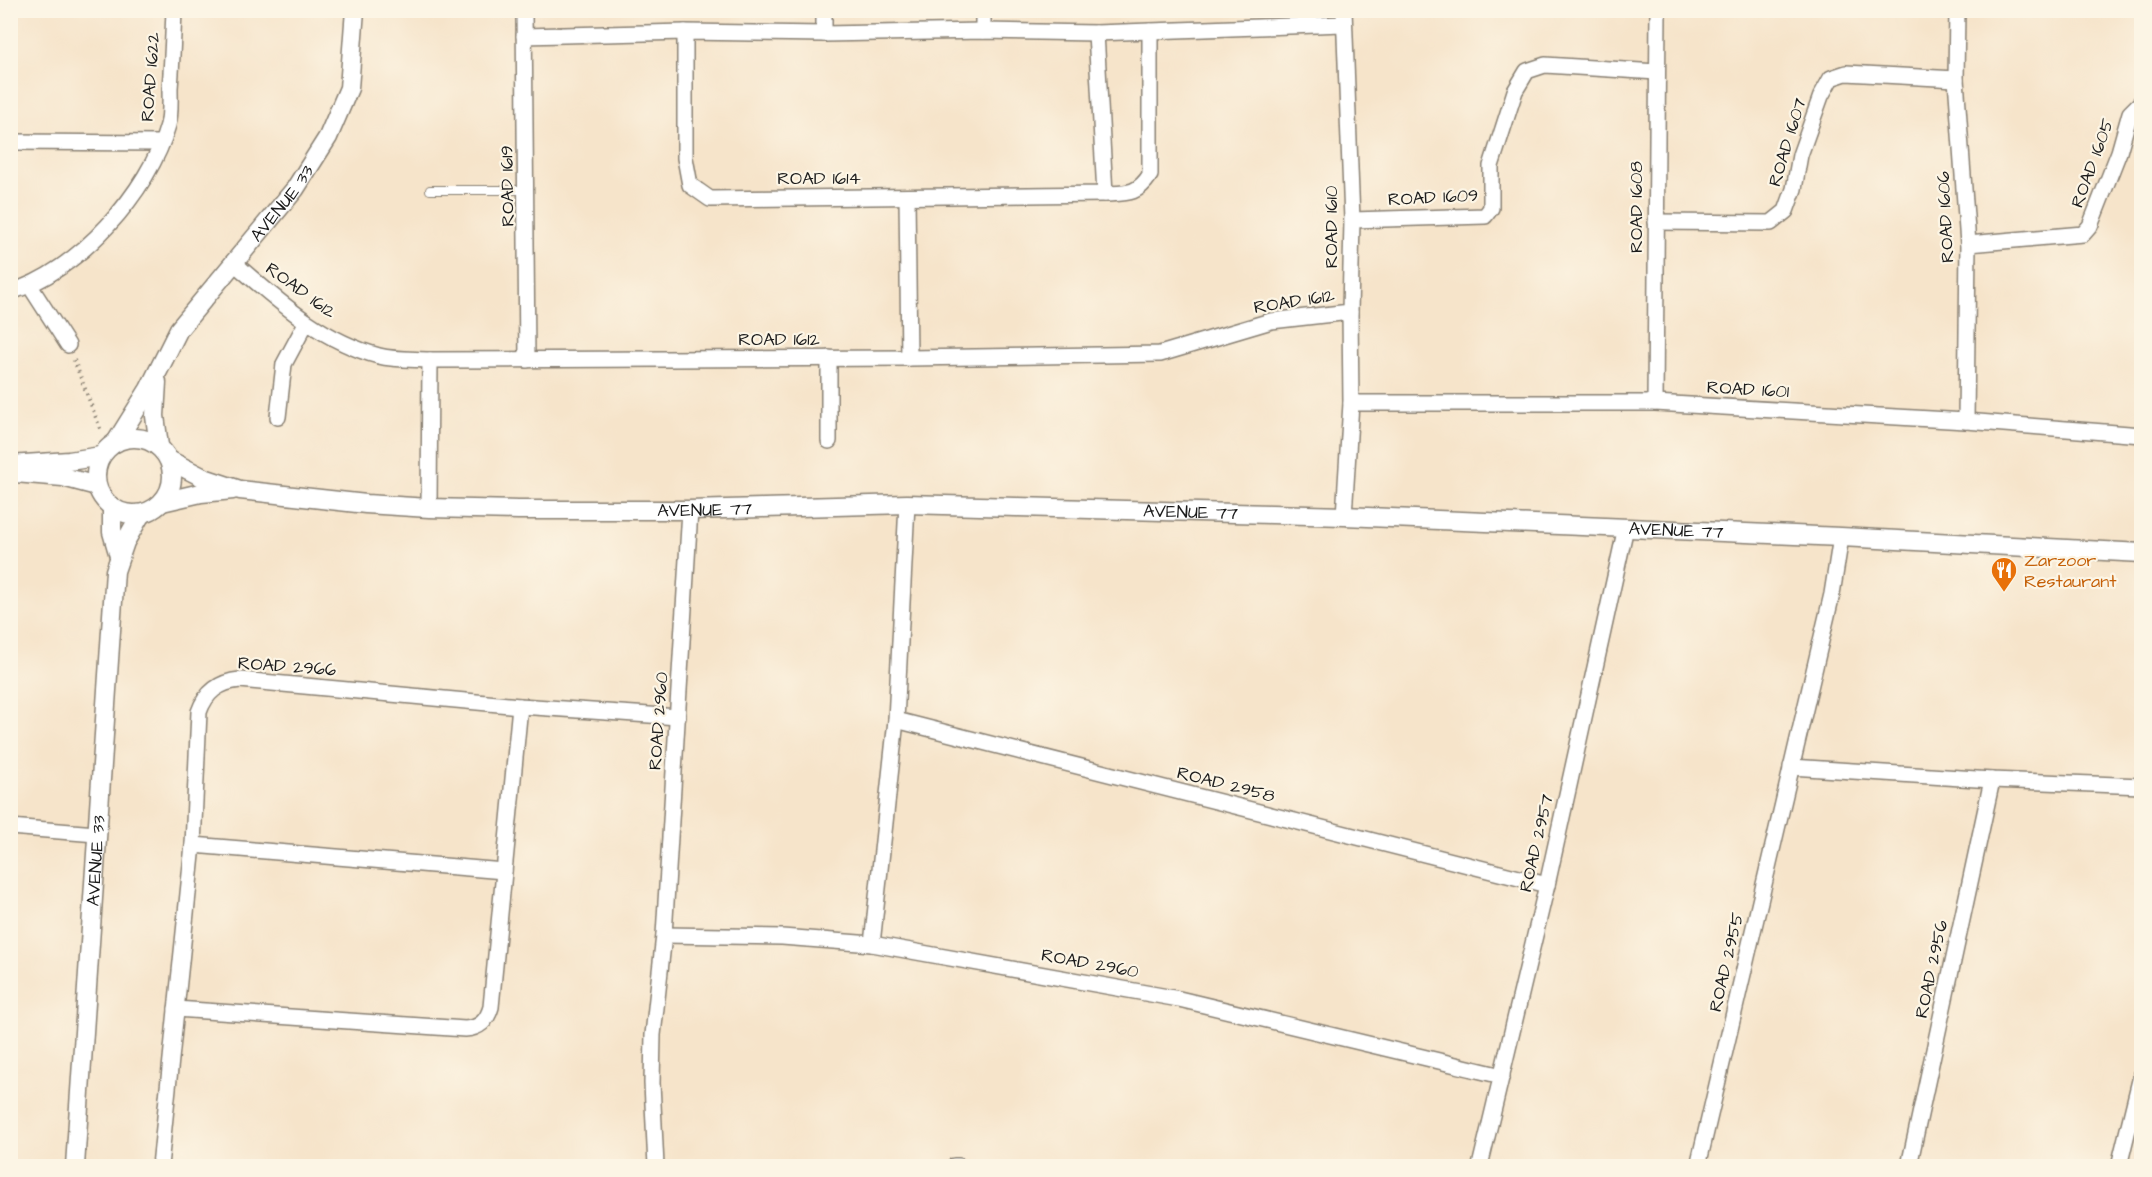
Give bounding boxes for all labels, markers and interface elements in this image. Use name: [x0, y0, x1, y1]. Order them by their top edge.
street label: ROAD 1622: [135, 31, 166, 123]
street label: ROAD 1607: [1762, 95, 1813, 189]
street label: ROAD 1605: [2065, 115, 2120, 211]
street label: ROAD 1619: [494, 145, 521, 227]
street label: AVENUE 33: [244, 160, 320, 247]
street label: ROAD 1608: [1624, 161, 1649, 253]
street label: ROAD 1614: [777, 166, 861, 191]
street label: ROAD 1606: [1931, 171, 1960, 263]
street label: ROAD 1609: [1387, 183, 1479, 212]
street label: ROAD 1610: [1319, 186, 1344, 268]
street label: ROAD 1612: [260, 256, 342, 325]
street label: ROAD 1612: [1252, 283, 1337, 320]
street label: ROAD 1612: [738, 327, 820, 352]
street label: ROAD 1601: [1706, 375, 1790, 404]
street label: AVENUE 77: [657, 496, 753, 523]
street label: AVENUE 77: [1143, 498, 1238, 526]
street label: AVENUE 77: [1628, 516, 1724, 545]
place label: Zarzoor Restaurant: [2024, 548, 2117, 594]
restaurant icon: Zarzoor Restaurant: [1989, 555, 2019, 593]
street label: ROAD 2966: [237, 651, 337, 682]
street label: ROAD 2960: [643, 671, 674, 771]
street label: ROAD 2958: [1174, 760, 1278, 809]
street label: ROAD 2957: [1513, 792, 1560, 894]
street label: AVENUE 33: [80, 814, 112, 907]
street label: ROAD 2955: [1703, 910, 1750, 1014]
street label: ROAD 2956: [1909, 918, 1954, 1021]
street label: ROAD 2960: [1039, 943, 1141, 984]

